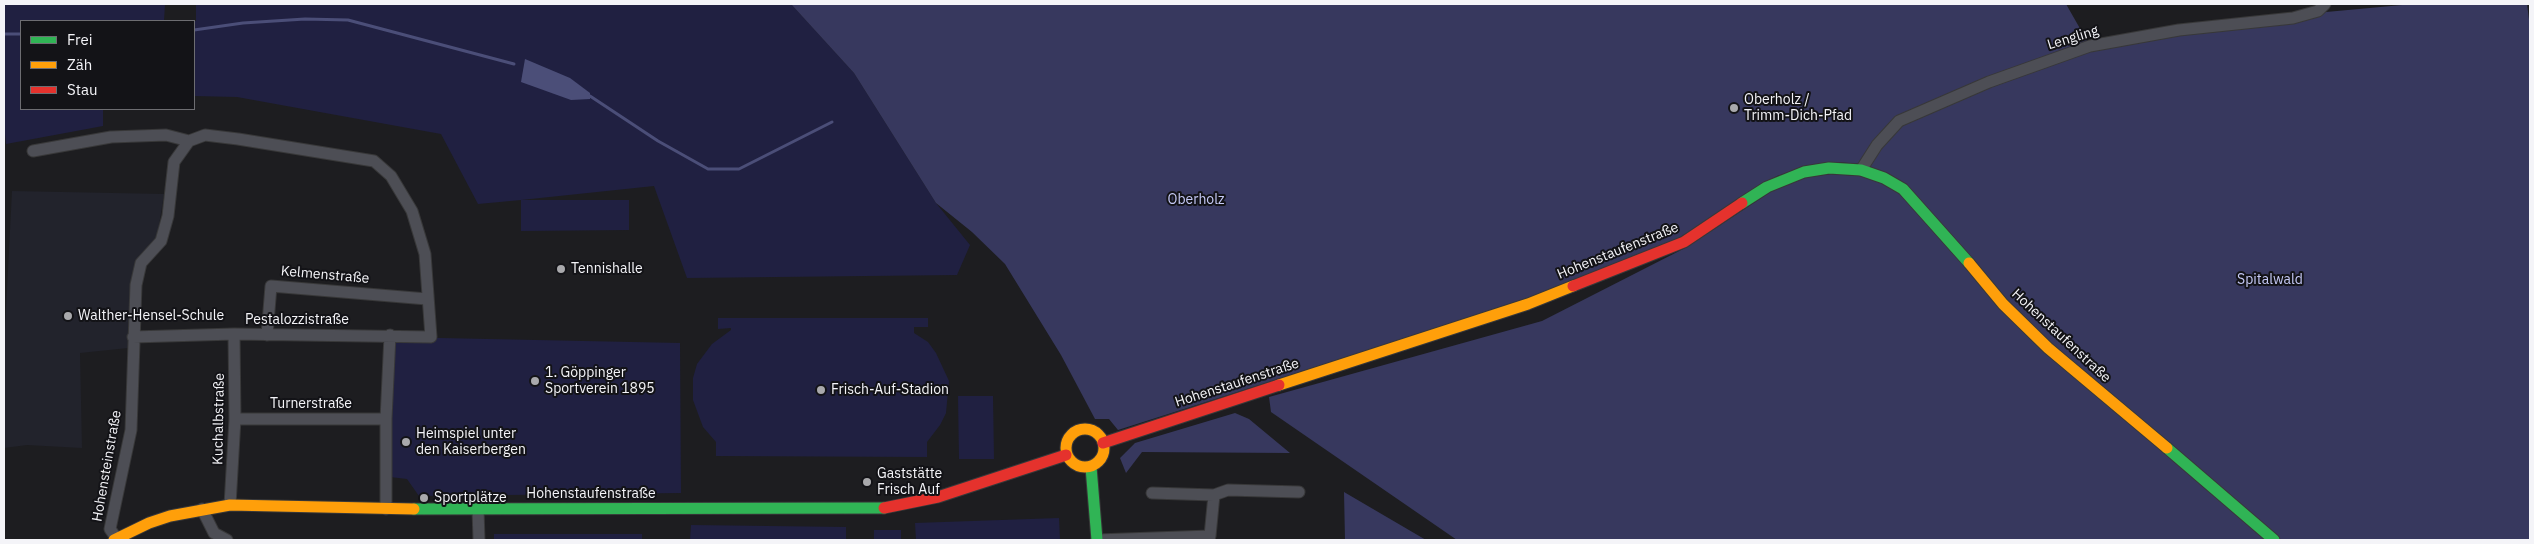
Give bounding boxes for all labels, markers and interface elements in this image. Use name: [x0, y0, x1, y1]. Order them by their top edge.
legend: [20, 20, 195, 110]
street label: Lengling: [2045, 22, 2101, 54]
text: Frei: [67, 30, 93, 49]
text: Zäh: [67, 55, 92, 74]
text: Stau: [67, 80, 98, 99]
place label: Oberholz / Trimm-Dich-Pfad: [1744, 92, 1852, 124]
marker: Oberholz / Trimm-Dich-Pfad: [1728, 102, 1740, 114]
park label: Oberholz: [1168, 192, 1224, 208]
street label: Hohenstaufenstraße: [1555, 219, 1681, 283]
place label: Tennishalle: [571, 261, 643, 277]
street label: Kelmenstraße: [280, 263, 370, 287]
marker: Tennishalle: [555, 263, 567, 275]
park label: Spitalwald: [2237, 272, 2303, 288]
street label: Hohenstaufenstraße: [2008, 286, 2114, 386]
place label: Walther-Hensel-Schule: [78, 308, 224, 324]
marker: Walther-Hensel-Schule: [62, 310, 74, 322]
street label: Pestalozzistraße: [245, 312, 349, 328]
street label: Hohenstaufenstraße: [1173, 355, 1301, 411]
place label: 1. Göppinger Sportverein 1895: [545, 365, 655, 398]
street label: Kuchalbstraße: [210, 373, 228, 465]
marker: 1. Göppinger Sportverein 1895: [529, 375, 541, 387]
place label: Frisch-Auf-Stadion: [831, 382, 949, 398]
marker: Frisch-Auf-Stadion: [815, 384, 827, 396]
street label: Turnerstraße: [270, 396, 352, 412]
street label: Hohensteinstraße: [89, 409, 125, 523]
place label: Heimspiel unter den Kaiserbergen: [416, 426, 526, 458]
marker: Heimspiel unter den Kaiserbergen: [400, 436, 412, 448]
place label: Gaststätte Frisch Auf: [877, 466, 942, 498]
marker: Gaststätte Frisch Auf: [861, 476, 873, 488]
street label: Hohenstaufenstraße: [526, 486, 656, 502]
place label: Sportplätze: [434, 490, 507, 506]
marker: Sportplätze: [418, 492, 430, 504]

